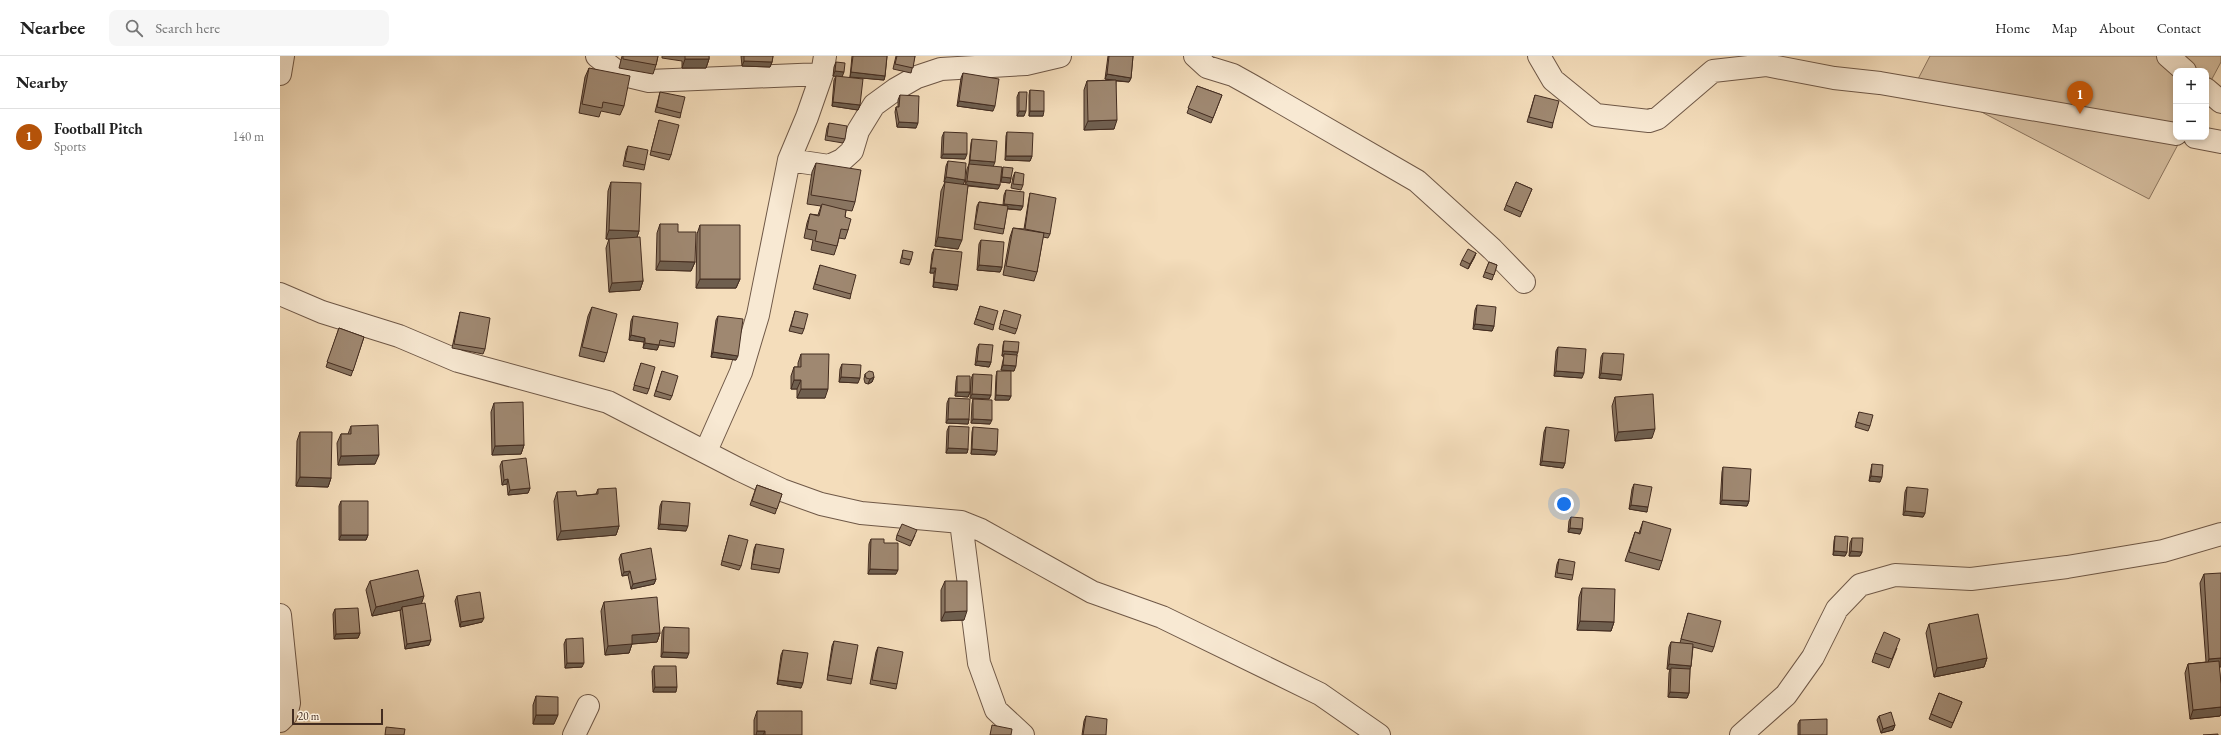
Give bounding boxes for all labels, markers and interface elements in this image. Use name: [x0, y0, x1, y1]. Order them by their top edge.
search box: [109, 10, 389, 46]
text: Nearbee: [20, 15, 85, 40]
icon: search: [123, 17, 145, 39]
text: Search here: [155, 18, 220, 37]
text: Home: [1995, 19, 2030, 37]
text: Map: [2052, 19, 2077, 37]
text: About: [2099, 19, 2135, 37]
text: Contact: [2157, 19, 2201, 37]
map controls: [2173, 68, 2209, 140]
button: +: [2173, 68, 2209, 104]
text: Nearby: [16, 71, 68, 93]
pin: 1: [2067, 81, 2093, 114]
button: −: [2173, 104, 2209, 140]
text: Football Pitch: [54, 119, 143, 138]
text: 1: [26, 128, 32, 145]
text: 140 m: [233, 128, 264, 145]
text: Sports: [54, 138, 86, 155]
your location: [1554, 494, 1574, 514]
scale bar: [292, 707, 383, 726]
text: 20 m: [298, 709, 319, 723]

